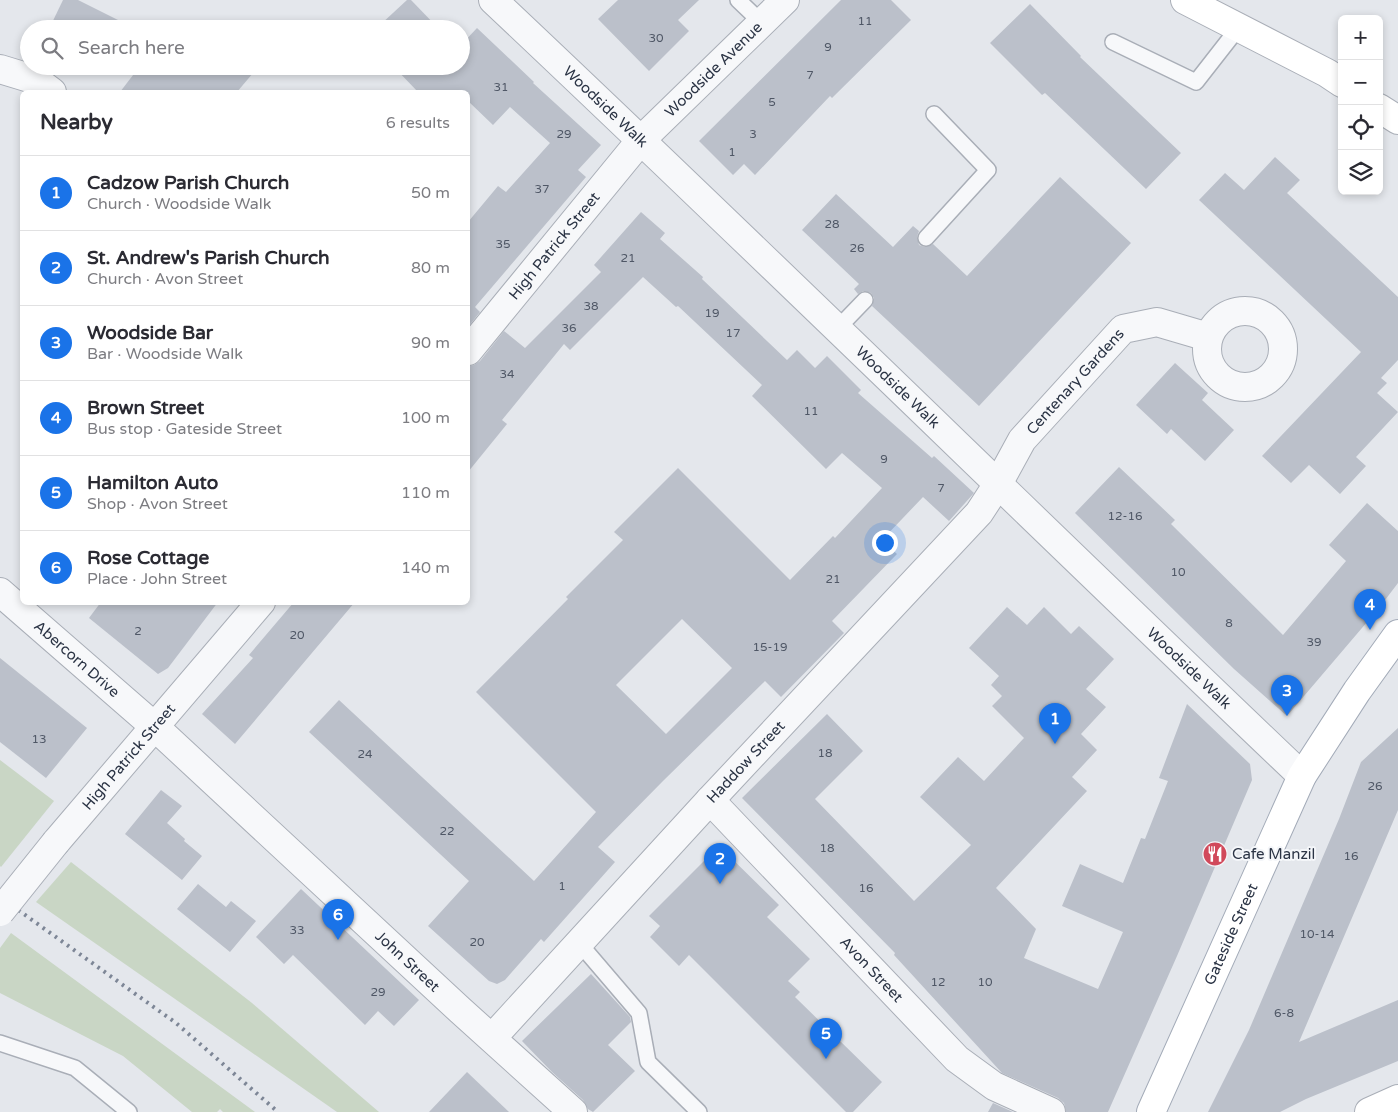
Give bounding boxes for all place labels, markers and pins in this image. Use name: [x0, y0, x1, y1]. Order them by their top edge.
pin: 4: [1354, 589, 1386, 630]
pin: 3: [1271, 675, 1303, 716]
pin: 1: [1039, 703, 1071, 744]
restaurant icon: Cafe Manzil: [1202, 841, 1228, 867]
pin: 2: [704, 843, 736, 884]
place label: Cafe Manzil: [1232, 845, 1315, 863]
pin: 6: [322, 899, 354, 940]
pin: 5: [810, 1018, 842, 1059]

